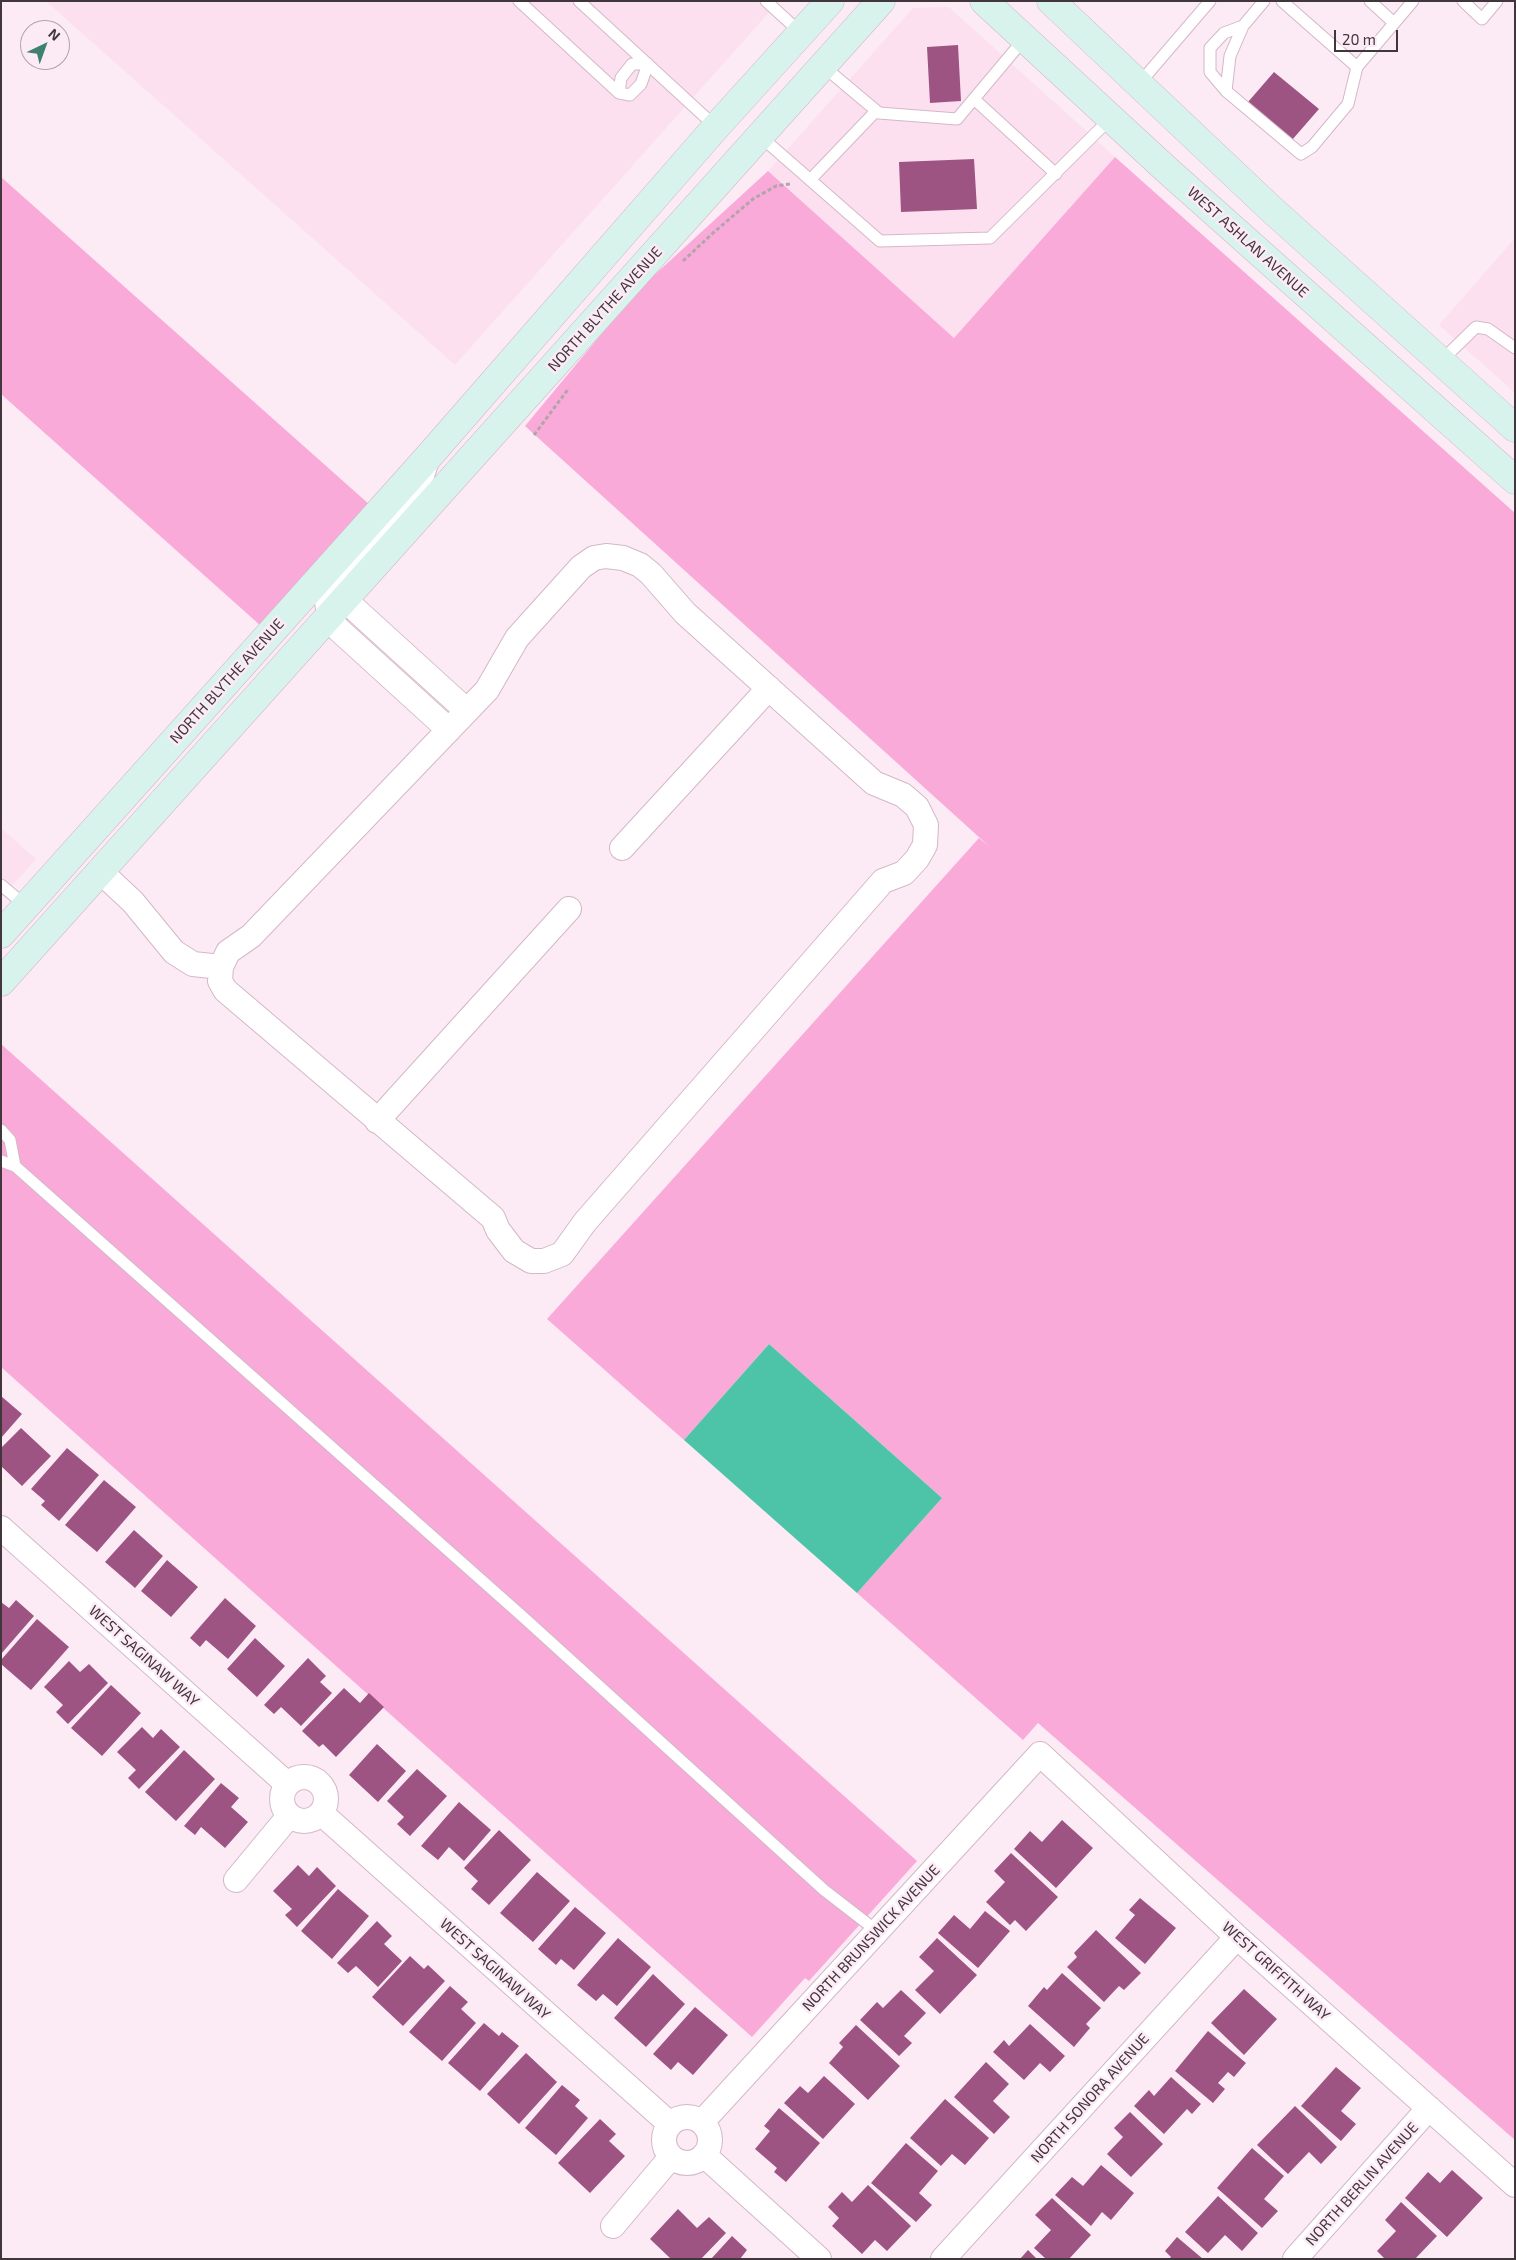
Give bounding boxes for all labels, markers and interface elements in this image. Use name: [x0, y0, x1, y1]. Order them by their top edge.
north arrow: [20, 20, 70, 70]
scale bar: [1336, 20, 1400, 52]
text: N: [45, 25, 64, 44]
text: 20 m: [1342, 30, 1376, 48]
street label: WEST ASHLAN AVENUE: [1184, 183, 1312, 301]
street label: NORTH BLYTHE AVENUE: [544, 243, 666, 375]
street label: NORTH BLYTHE AVENUE: [166, 615, 288, 747]
street label: WEST SAGINAW WAY: [85, 1602, 203, 1710]
street label: NORTH BRUNSWICK AVENUE: [798, 1861, 944, 2015]
street label: WEST SAGINAW WAY: [436, 1915, 554, 2023]
street label: WEST GRIFFITH WAY: [1218, 1918, 1334, 2024]
street label: NORTH SONORA AVENUE: [1027, 2030, 1153, 2166]
street label: NORTH BERLIN AVENUE: [1302, 2119, 1422, 2249]

